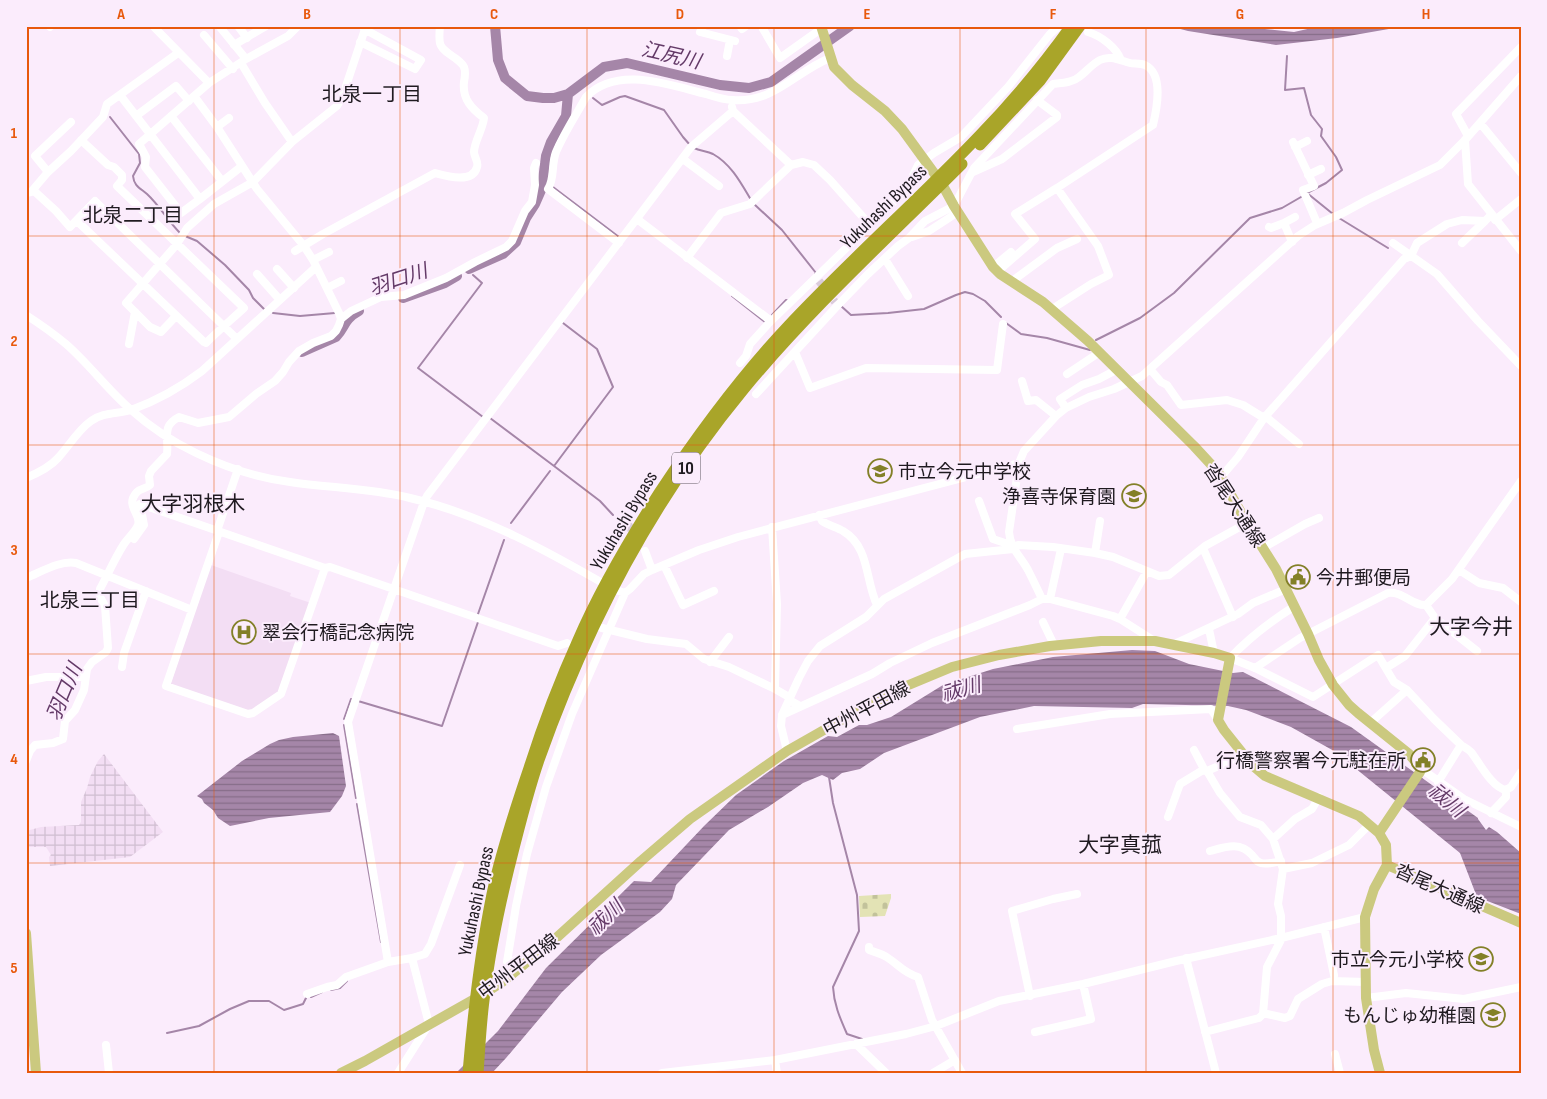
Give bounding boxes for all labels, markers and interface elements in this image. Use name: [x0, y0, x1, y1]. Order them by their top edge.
text: A: [116, 5, 125, 24]
text: B: [303, 5, 311, 24]
text: C: [490, 5, 498, 24]
text: D: [676, 5, 684, 24]
text: E: [864, 5, 871, 24]
text: F: [1050, 5, 1057, 24]
text: G: [1236, 5, 1244, 24]
text: H: [1422, 5, 1430, 24]
water label: 江尻川: [639, 38, 705, 75]
district label: 北泉一丁目: [322, 83, 422, 107]
text: 1: [11, 124, 18, 143]
street label: Yukuhashi Bypass: [836, 160, 932, 254]
district label: 北泉二丁目: [83, 204, 183, 228]
water label: 羽口川: [366, 259, 432, 301]
text: 2: [10, 332, 18, 351]
road number: 10: [672, 452, 700, 483]
school or university icon: 市立今元中学校: [867, 458, 893, 484]
street label: 沓尾大通線: [1198, 460, 1269, 552]
place label: 市立今元中学校: [898, 461, 1031, 484]
street label: Yukuhashi Bypass: [586, 467, 663, 574]
school or university icon: 浄喜寺保育園: [1121, 483, 1147, 509]
place label: 浄喜寺保育園: [1002, 486, 1116, 509]
district label: 大字羽根木: [141, 492, 246, 517]
text: 3: [10, 541, 18, 560]
public building icon: 今井郵便局: [1285, 564, 1311, 590]
place label: 今井郵便局: [1316, 567, 1411, 590]
district label: 北泉三丁目: [40, 589, 140, 613]
district label: 大字今井: [1429, 615, 1513, 640]
hospital icon: 翠会行橋記念病院: [231, 619, 257, 645]
place label: 翠会行橋記念病院: [262, 622, 414, 645]
water label: 羽口川: [42, 658, 88, 725]
water label: 祓川: [939, 673, 986, 707]
street label: 中州平田線: [819, 677, 914, 742]
public building icon: 行橋警察署今元駐在所: [1410, 747, 1436, 773]
text: 4: [10, 750, 18, 769]
place label: 行橋警察署今元駐在所: [1216, 750, 1406, 773]
water label: 祓川: [1423, 779, 1471, 824]
district label: 大字真菰: [1078, 833, 1162, 858]
street label: Yukuhashi Bypass: [454, 844, 499, 958]
street label: 沓尾大通線: [1391, 860, 1487, 919]
water label: 祓川: [583, 894, 630, 940]
street label: 中州平田線: [474, 929, 564, 1005]
school or university icon: 市立今元小学校: [1468, 946, 1494, 972]
place label: 市立今元小学校: [1331, 949, 1464, 972]
text: 5: [10, 959, 18, 978]
school or university icon: もんじゅ幼稚園: [1480, 1002, 1506, 1028]
place label: もんじゅ幼稚園: [1343, 1005, 1476, 1028]

